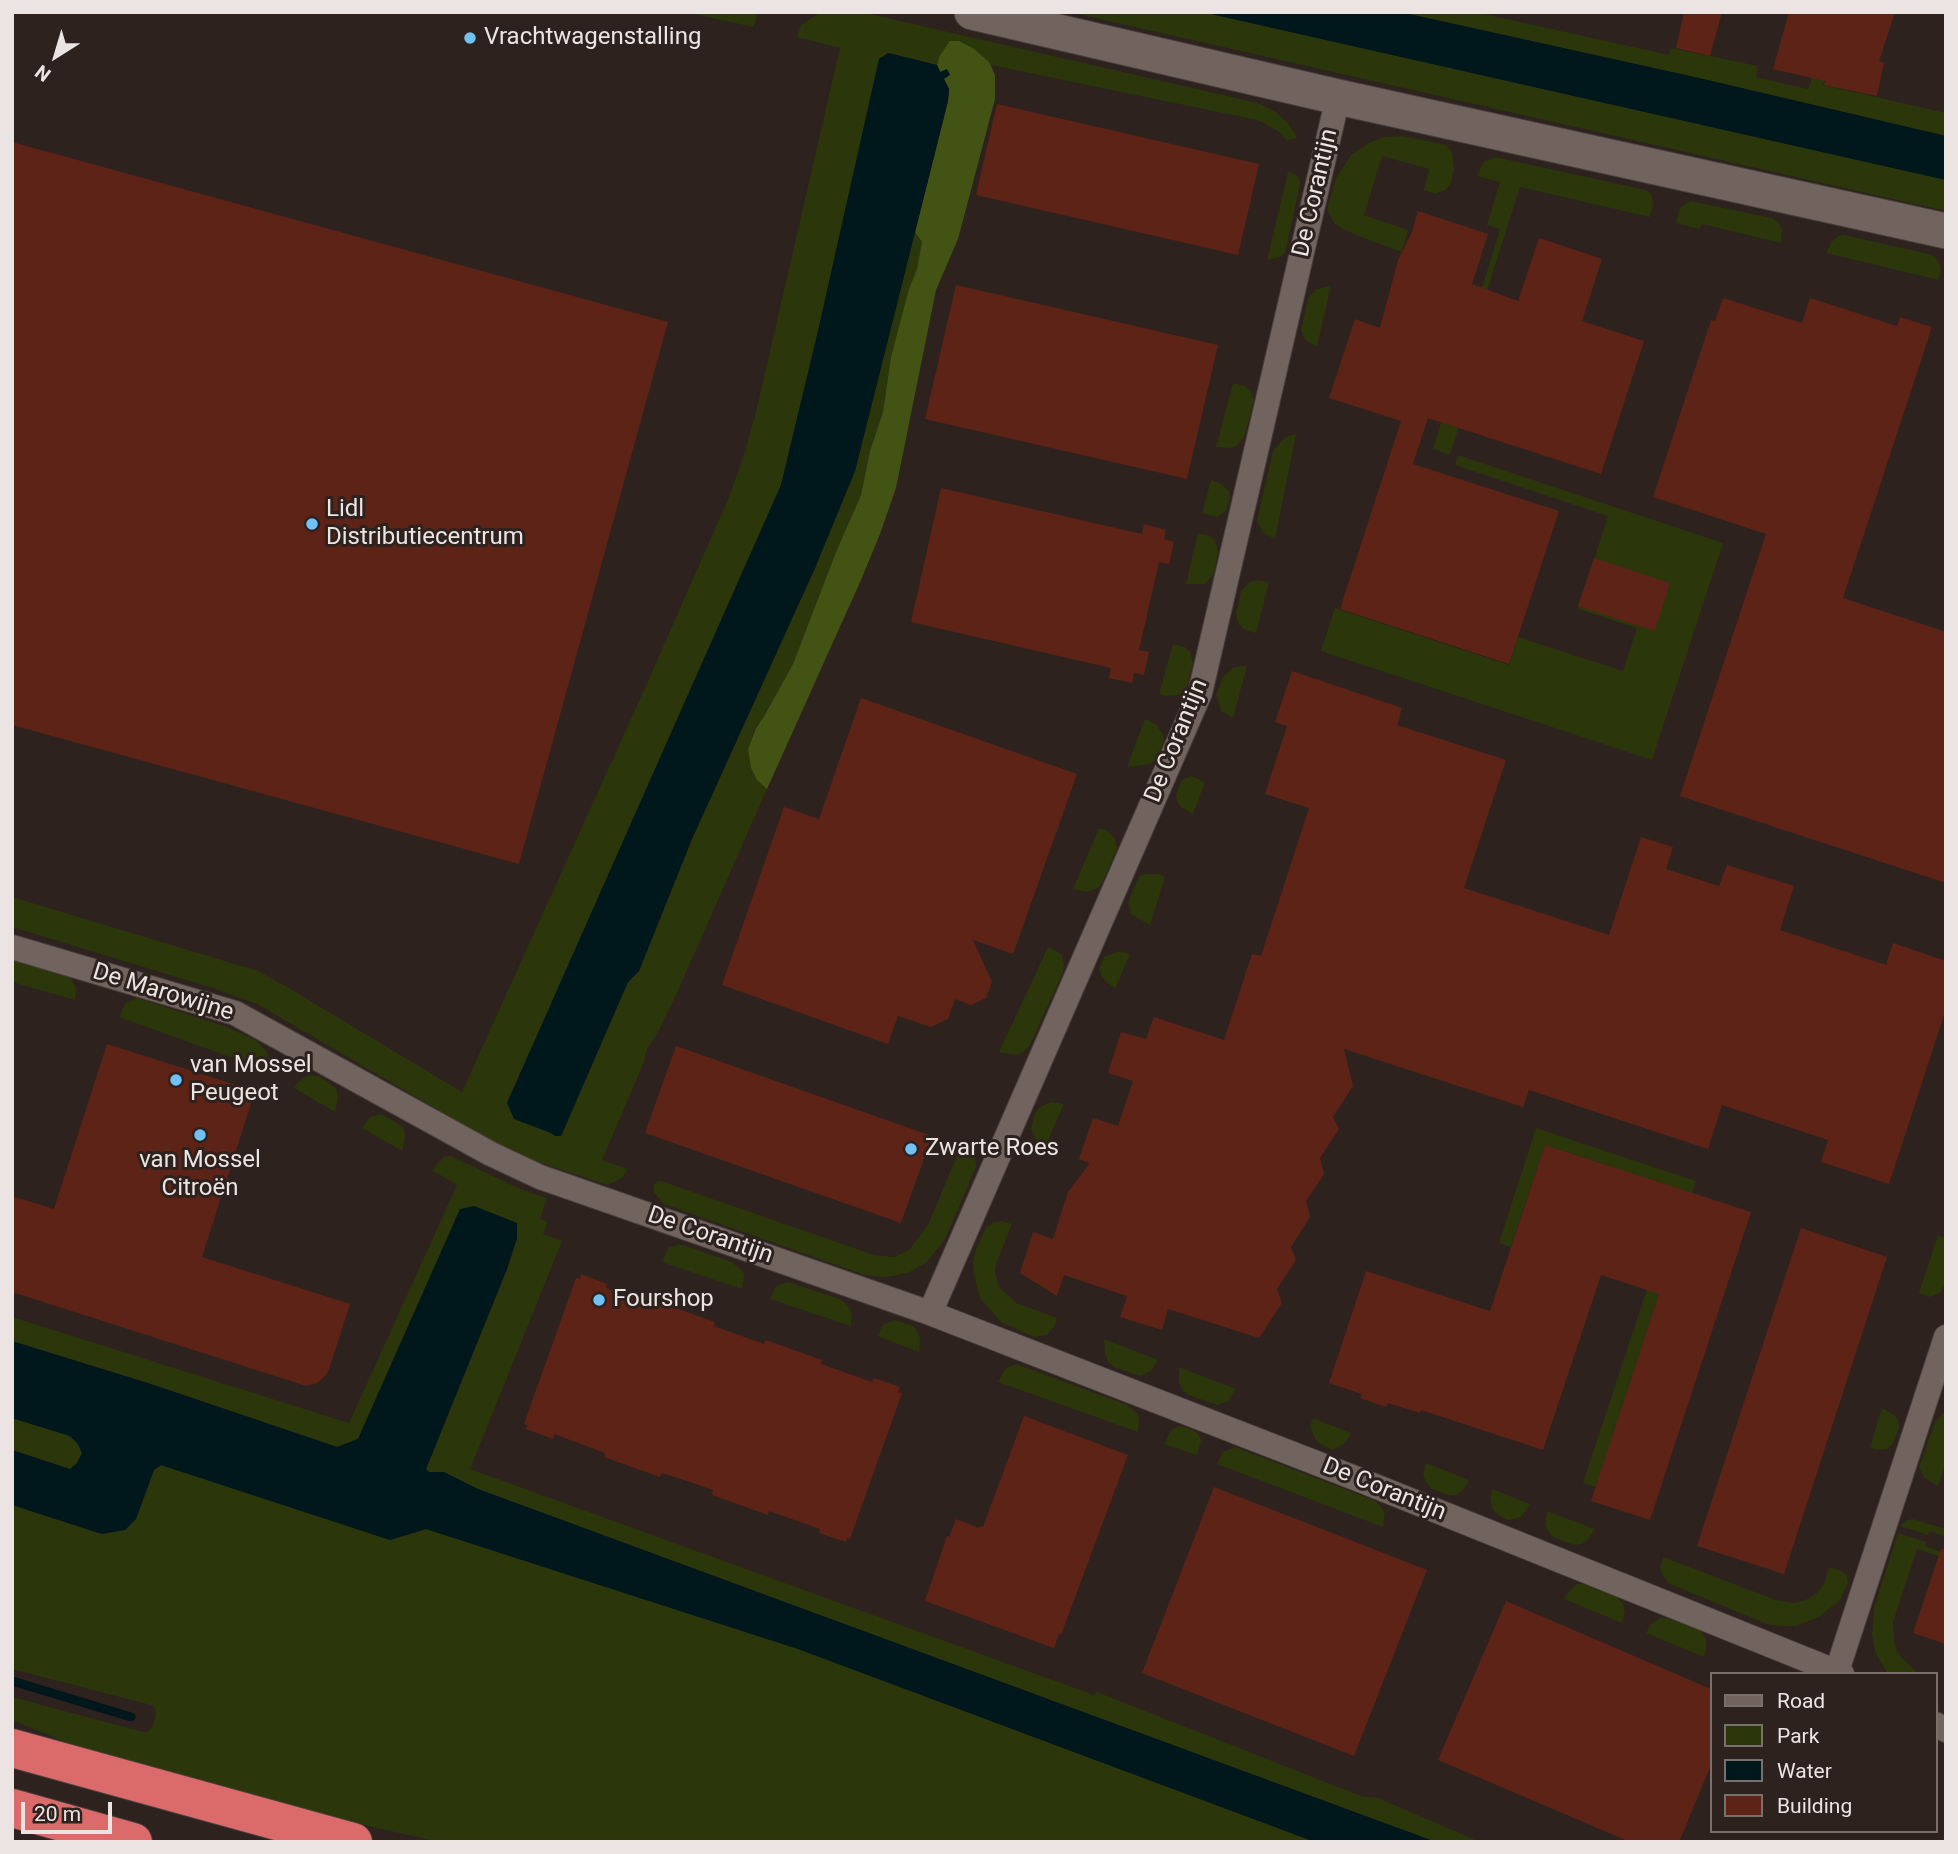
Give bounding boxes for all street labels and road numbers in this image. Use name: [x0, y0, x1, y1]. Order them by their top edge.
street label: De Corantijn: [1287, 126, 1345, 260]
street label: De Corantijn: [1139, 675, 1215, 807]
street label: De Marowijne: [89, 958, 237, 1028]
street label: De Corantijn: [644, 1201, 776, 1271]
street label: De Corantijn: [1318, 1452, 1450, 1528]

